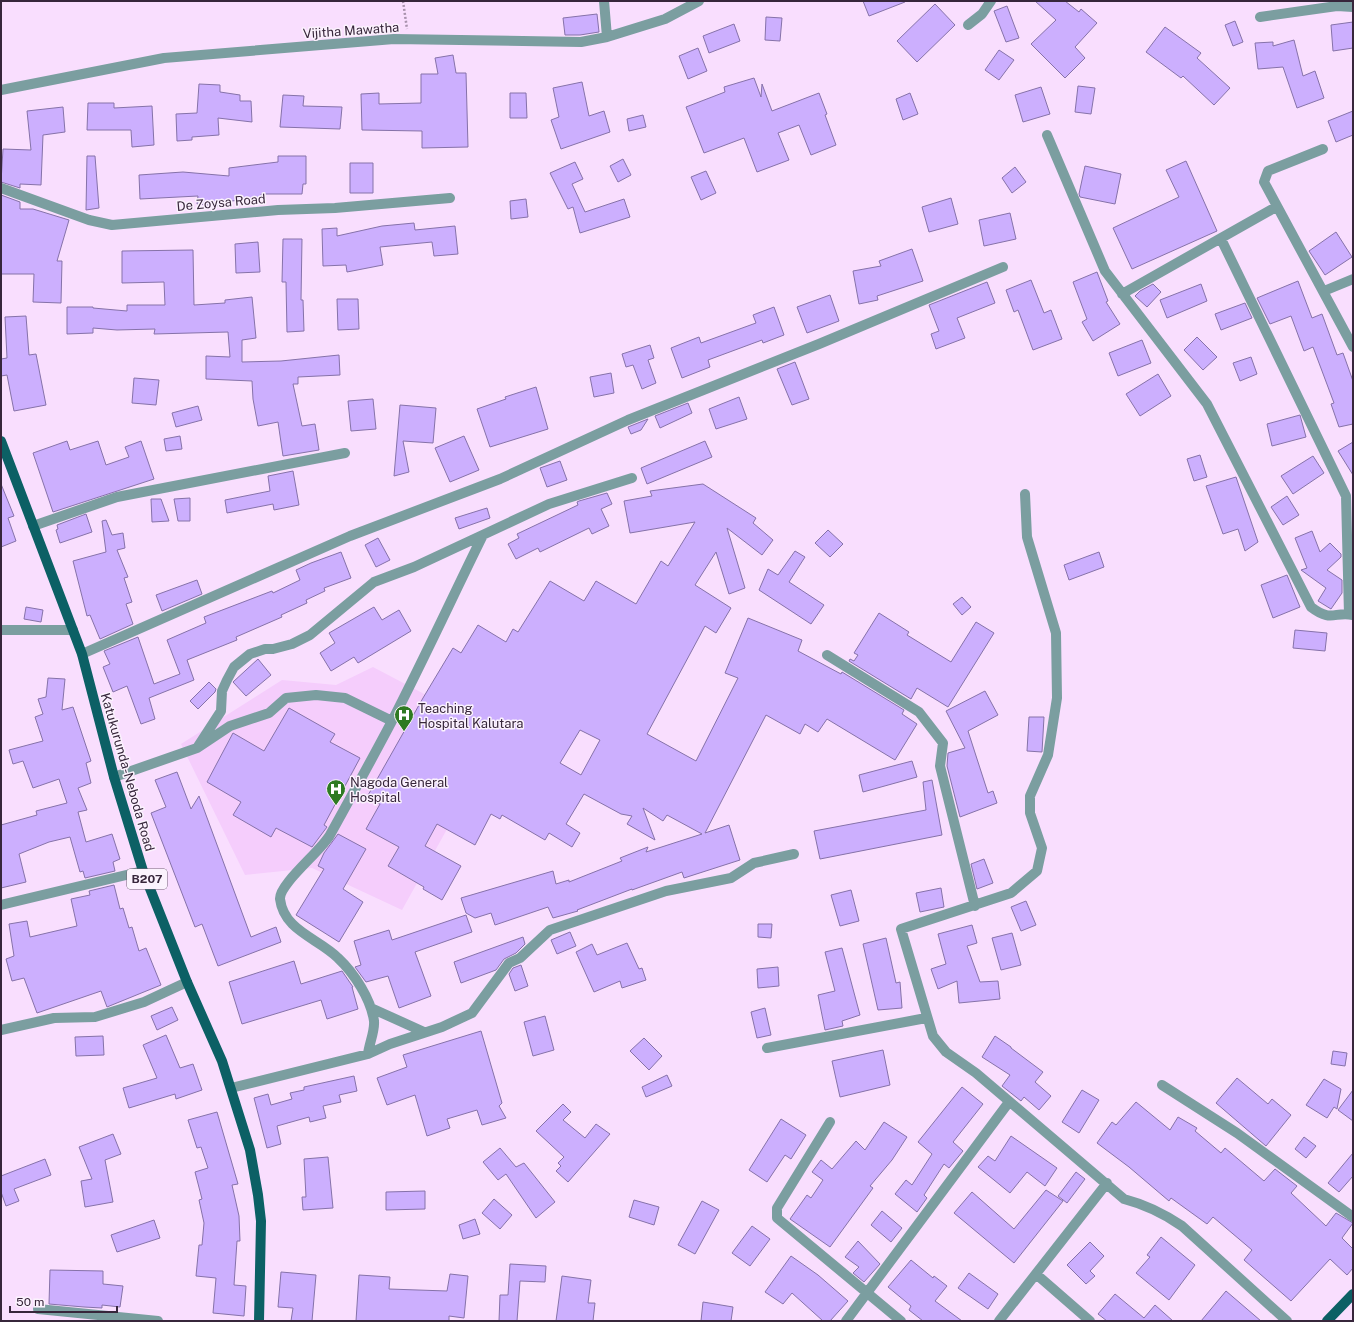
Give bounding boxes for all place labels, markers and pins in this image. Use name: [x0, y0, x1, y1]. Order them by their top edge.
place label: Teaching Hospital Kalutara: [418, 701, 523, 731]
hospital icon: Teaching Hospital Kalutara: [393, 704, 415, 732]
place label: Nagoda General Hospital: [350, 775, 448, 805]
hospital icon: Nagoda General Hospital: [325, 778, 347, 806]

